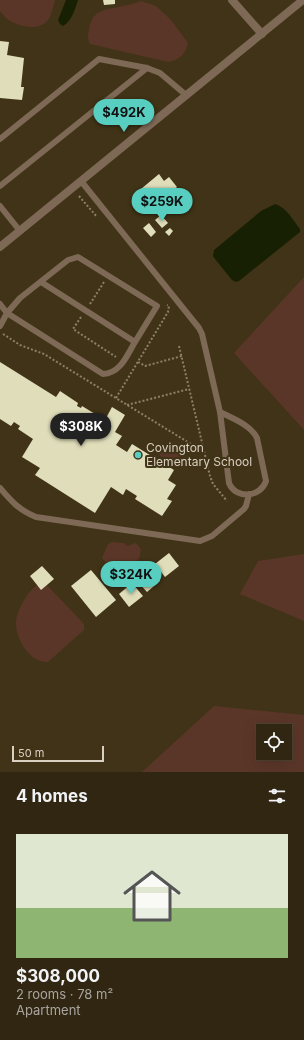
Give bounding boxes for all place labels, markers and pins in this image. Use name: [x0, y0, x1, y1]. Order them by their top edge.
pin: $492K: [96, 99, 152, 133]
pin: $259K: [134, 188, 190, 222]
pin: $308K: [53, 413, 109, 447]
place label: Covington Elementary School: [146, 440, 252, 469]
marker: Covington Elementary School: [133, 450, 143, 460]
pin: $324K: [103, 561, 159, 595]

